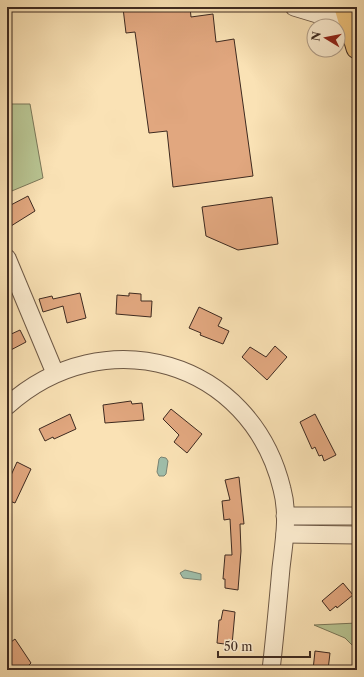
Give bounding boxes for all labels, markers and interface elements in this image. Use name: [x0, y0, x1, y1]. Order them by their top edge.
north arrow: [306, 18, 346, 58]
text: N: [308, 30, 324, 42]
scale bar: [218, 633, 310, 659]
text: 50 m: [224, 639, 253, 654]

